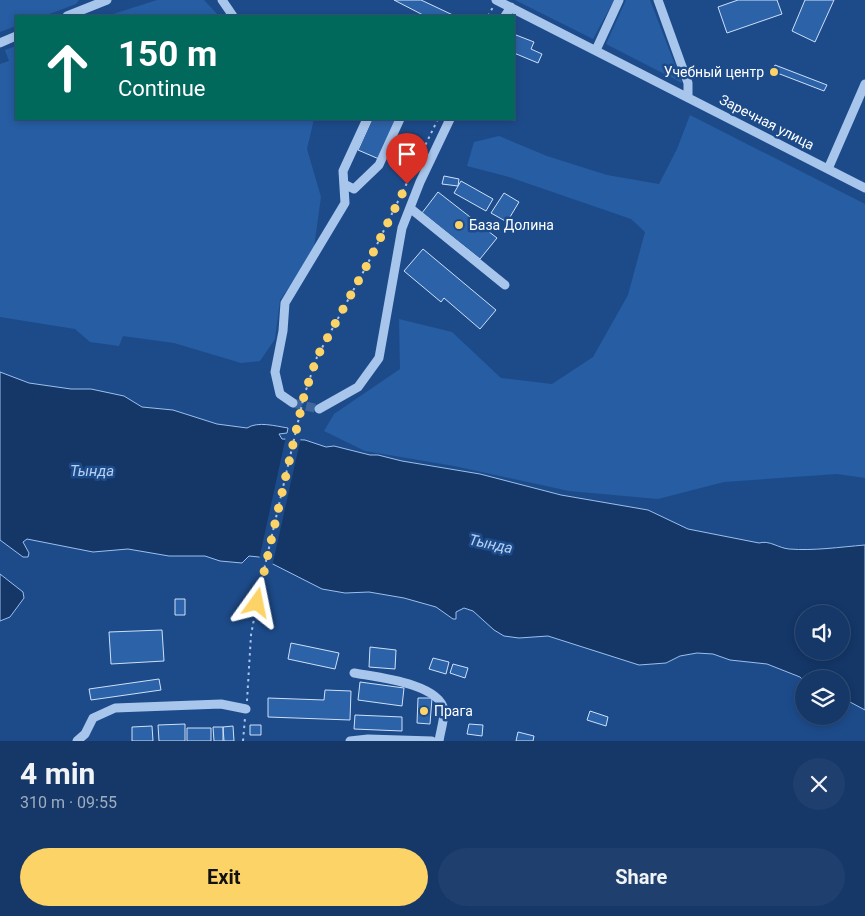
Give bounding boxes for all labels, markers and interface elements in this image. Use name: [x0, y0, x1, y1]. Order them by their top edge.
text: 150 m: [118, 34, 217, 75]
icon: ahead: [35, 35, 100, 100]
place label: Учебный центр: [664, 64, 764, 80]
marker: Учебный центр: [768, 66, 780, 78]
text: Continue: [118, 76, 206, 101]
street label: Заречная улица: [717, 91, 817, 153]
pin: [386, 133, 428, 184]
icon: arrive: [393, 140, 421, 168]
place label: База Долина: [469, 217, 554, 233]
marker: База Долина: [453, 219, 465, 231]
water label: Тында: [70, 462, 114, 480]
water label: Тында: [468, 531, 515, 557]
position arrow: [230, 576, 282, 628]
map controls: [795, 605, 850, 725]
button: sound: [795, 605, 850, 660]
button: layers: [795, 670, 850, 725]
place label: Прага: [434, 703, 473, 719]
marker: Прага: [418, 705, 430, 717]
text: 4 min: [20, 756, 95, 791]
button: close: [793, 758, 845, 810]
text: 310 m · 09:55: [20, 793, 117, 812]
button: Exit: [20, 848, 428, 906]
button: Share: [438, 848, 845, 906]

